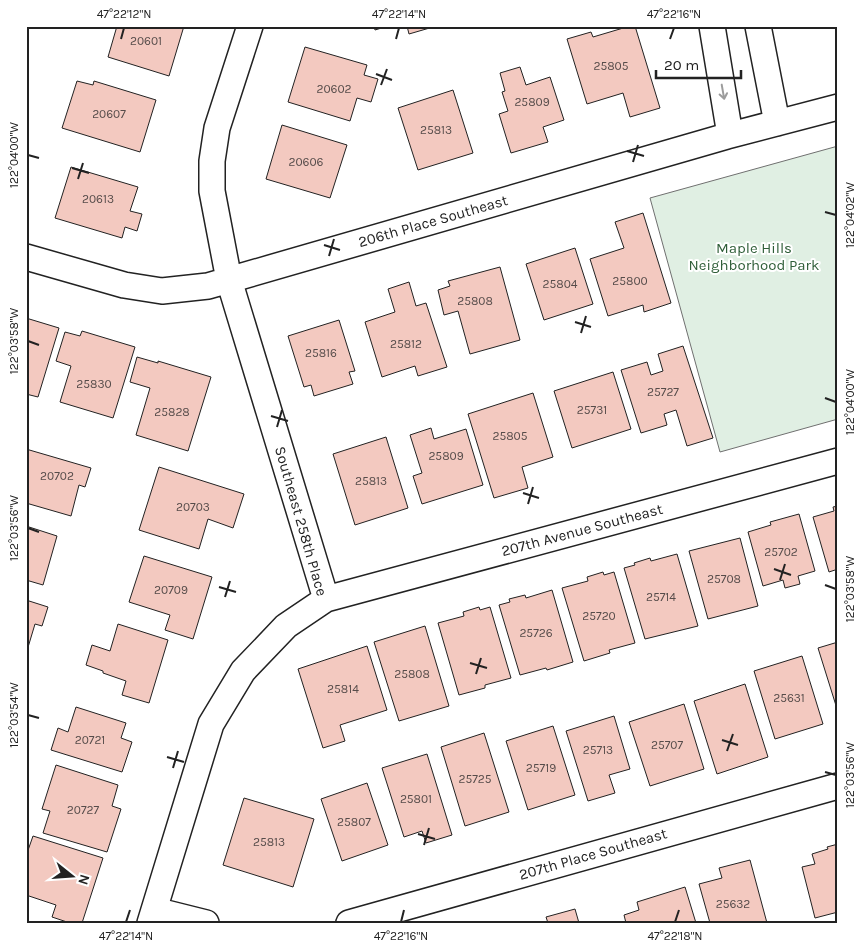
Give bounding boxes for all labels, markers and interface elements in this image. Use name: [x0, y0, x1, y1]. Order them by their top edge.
text: 47°22'12"N: [97, 7, 151, 21]
text: 47°22'14"N: [372, 7, 426, 21]
text: 47°22'16"N: [647, 7, 701, 21]
house number: 20601: [130, 34, 162, 48]
scale bar: [656, 48, 742, 80]
text: 20 m: [664, 56, 699, 74]
house number: 25805: [594, 59, 629, 73]
house number: 20602: [316, 82, 352, 96]
one-way arrow: [718, 83, 728, 99]
house number: 25809: [514, 95, 550, 109]
house number: 20607: [92, 107, 126, 121]
text: 122°04'00"W: [7, 122, 21, 188]
house number: 25813: [420, 123, 452, 137]
house number: 20606: [289, 155, 324, 169]
text: 122°04'02"W: [843, 182, 857, 248]
street label: 206th Place Southeast: [356, 191, 510, 251]
house number: 20613: [82, 192, 114, 206]
park label: Maple Hills Neighborhood Park: [689, 239, 819, 274]
house number: 25800: [612, 274, 648, 288]
house number: 25804: [543, 277, 578, 291]
house number: 25808: [457, 294, 493, 308]
text: 122°03'58"W: [7, 308, 21, 374]
house number: 25812: [390, 337, 422, 351]
house number: 25816: [305, 346, 337, 360]
text: 122°04'00"W: [843, 369, 857, 435]
house number: 25830: [76, 377, 112, 391]
house number: 25727: [647, 385, 679, 399]
house number: 25731: [577, 403, 607, 417]
house number: 25828: [154, 405, 190, 419]
house number: 25805: [493, 429, 528, 443]
street label: Southeast 258th Place: [271, 444, 331, 598]
house number: 25809: [428, 449, 464, 463]
house number: 20702: [40, 469, 74, 483]
house number: 25813: [355, 474, 387, 488]
text: 122°03'56"W: [7, 495, 21, 561]
house number: 20703: [176, 500, 210, 514]
street label: 207th Avenue Southeast: [499, 500, 665, 560]
house number: 25702: [764, 545, 798, 559]
text: 122°03'58"W: [843, 556, 857, 622]
house number: 25708: [707, 572, 741, 586]
house number: 20709: [154, 583, 188, 597]
house number: 25714: [646, 590, 676, 604]
house number: 25720: [582, 609, 616, 623]
house number: 25726: [519, 626, 553, 640]
house number: 25808: [394, 667, 430, 681]
text: 122°03'54"W: [7, 682, 21, 748]
house number: 25814: [327, 682, 359, 696]
house number: 25631: [773, 691, 805, 705]
house number: 20721: [75, 733, 105, 747]
house number: 25707: [651, 738, 683, 752]
text: 122°03'56"W: [843, 742, 857, 808]
house number: 25713: [583, 743, 613, 757]
house number: 25719: [526, 761, 556, 775]
house number: 25725: [458, 772, 492, 786]
house number: 25801: [400, 792, 432, 806]
house number: 20727: [67, 803, 100, 817]
house number: 25807: [337, 815, 371, 829]
street label: 207th Place Southeast: [517, 824, 669, 884]
house number: 25813: [253, 835, 285, 849]
north arrow: [48, 852, 98, 902]
text: N: [74, 872, 94, 887]
house number: 25632: [716, 897, 750, 911]
text: 47°22'14"N: [99, 929, 153, 943]
text: 47°22'16"N: [374, 929, 428, 943]
text: 47°22'18"N: [647, 929, 703, 943]

